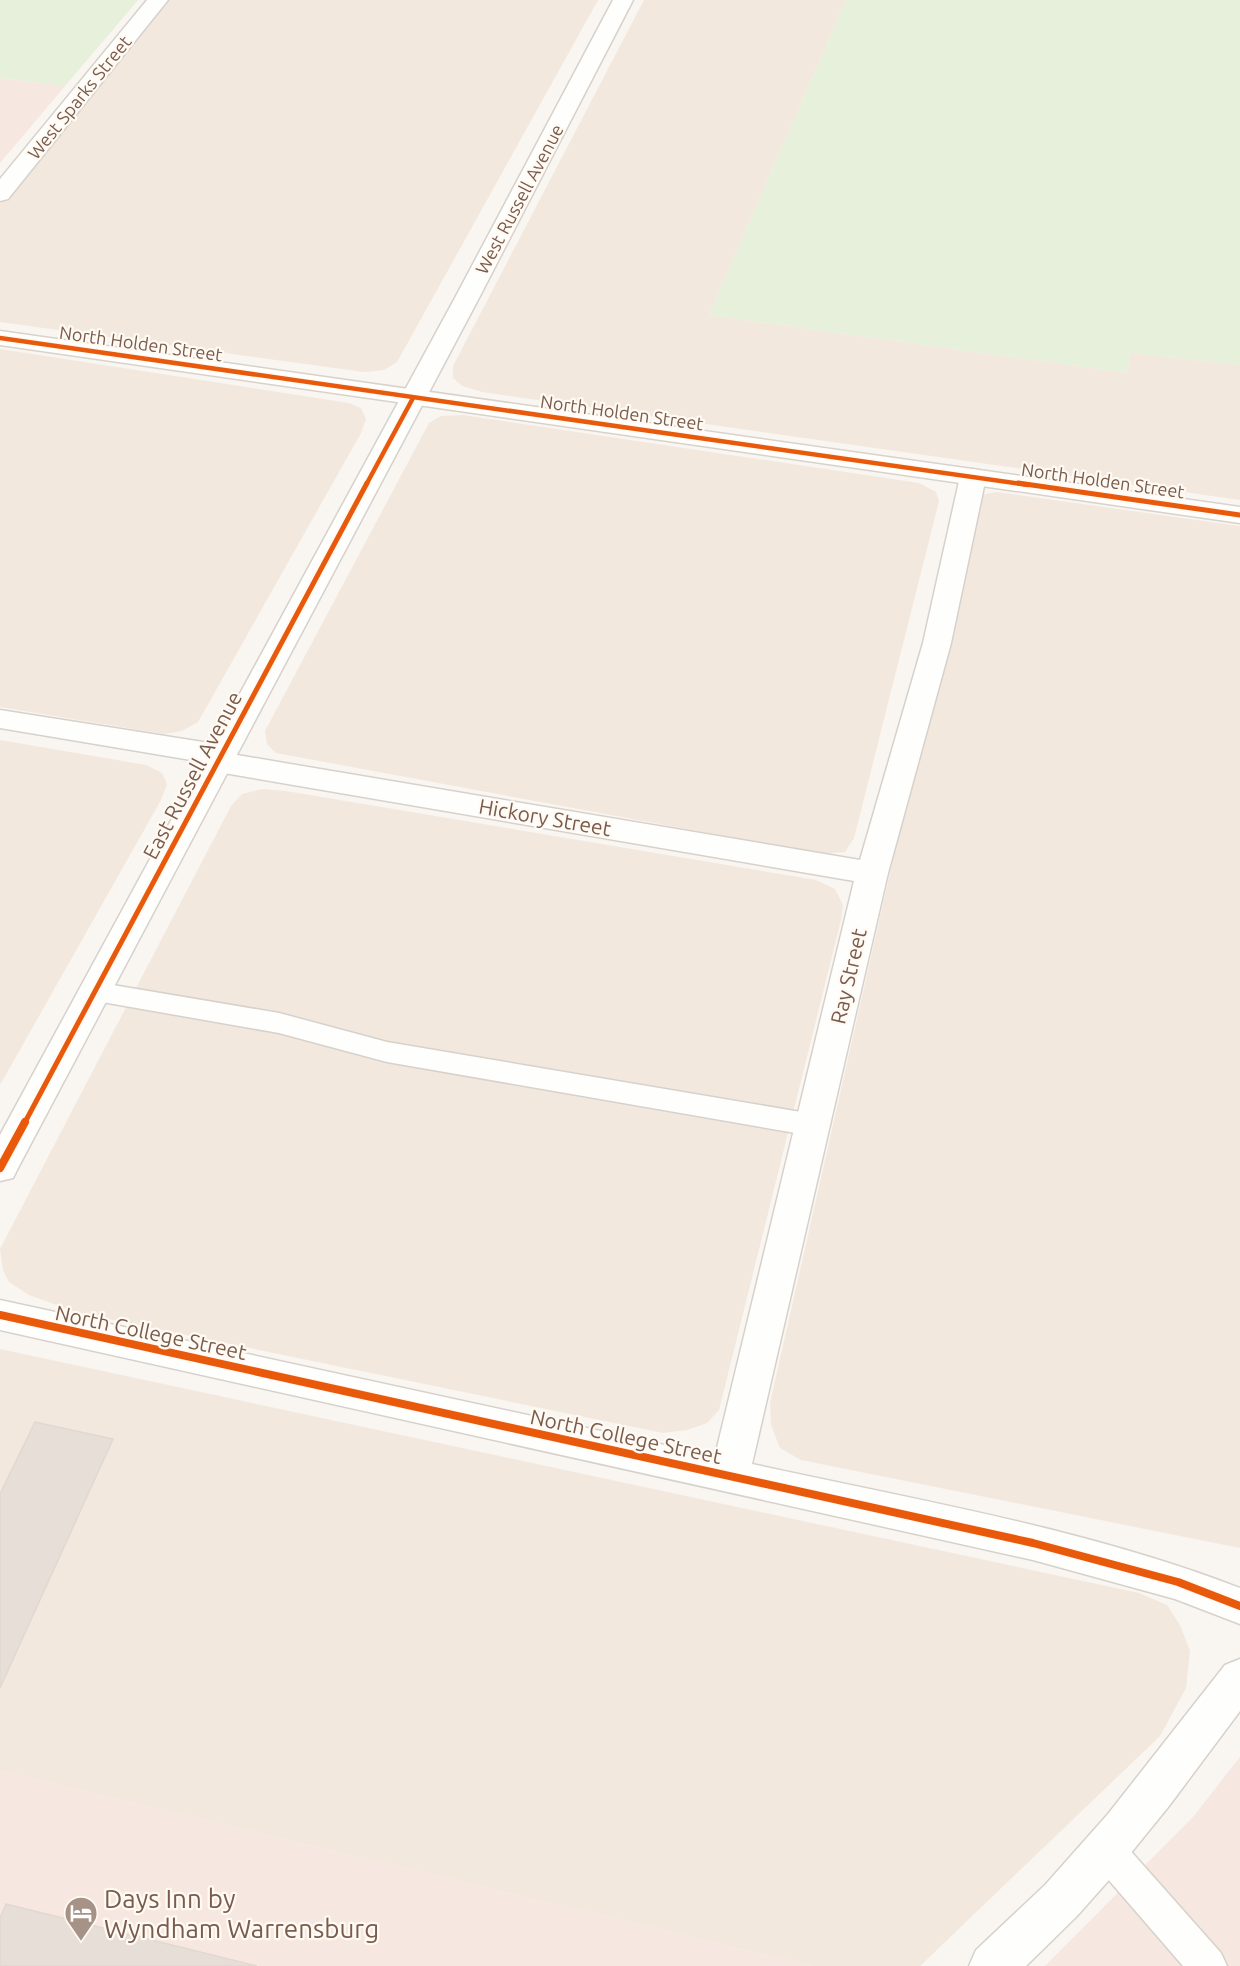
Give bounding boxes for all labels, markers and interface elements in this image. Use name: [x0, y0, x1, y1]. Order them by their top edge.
street label: West Sparks Street: [23, 31, 135, 163]
street label: West Russell Avenue: [471, 121, 567, 277]
street label: North Holden Street: [58, 322, 224, 364]
street label: North Holden Street: [539, 391, 705, 433]
street label: North Holden Street: [1020, 459, 1186, 501]
street label: East Russell Avenue: [138, 687, 246, 863]
street label: Hickory Street: [477, 794, 613, 840]
street label: Ray Street: [825, 926, 871, 1026]
street label: North College Street: [53, 1300, 249, 1364]
street label: North College Street: [528, 1404, 724, 1468]
place label: Days Inn by Wyndham Warrensburg: [104, 1884, 379, 1943]
hotel icon: Days Inn by Wyndham Warrensburg: [63, 1895, 99, 1942]

